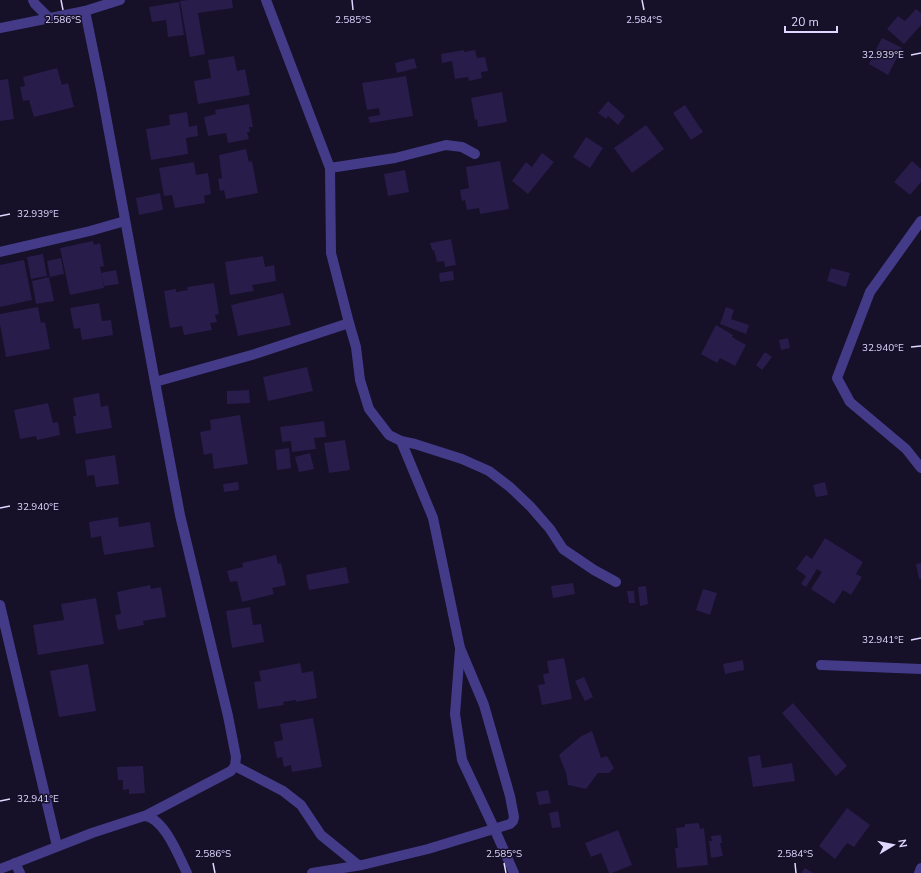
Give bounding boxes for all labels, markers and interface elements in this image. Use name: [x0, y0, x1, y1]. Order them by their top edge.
scale bar: [785, 8, 837, 34]
text: 2.586°S: [45, 13, 81, 27]
text: 2.585°S: [335, 13, 371, 27]
text: 2.584°S: [626, 13, 662, 27]
text: 20 m: [791, 14, 819, 30]
text: 32.939°E: [862, 48, 904, 62]
text: 32.939°E: [17, 207, 59, 221]
text: 32.940°E: [862, 341, 904, 355]
text: 32.940°E: [17, 500, 59, 514]
text: 32.941°E: [862, 633, 904, 647]
text: 32.941°E: [17, 792, 59, 806]
north arrow: [873, 825, 913, 865]
text: N: [894, 838, 910, 849]
text: 2.586°S: [195, 847, 231, 861]
text: 2.585°S: [486, 847, 522, 861]
text: 2.584°S: [777, 847, 813, 861]

